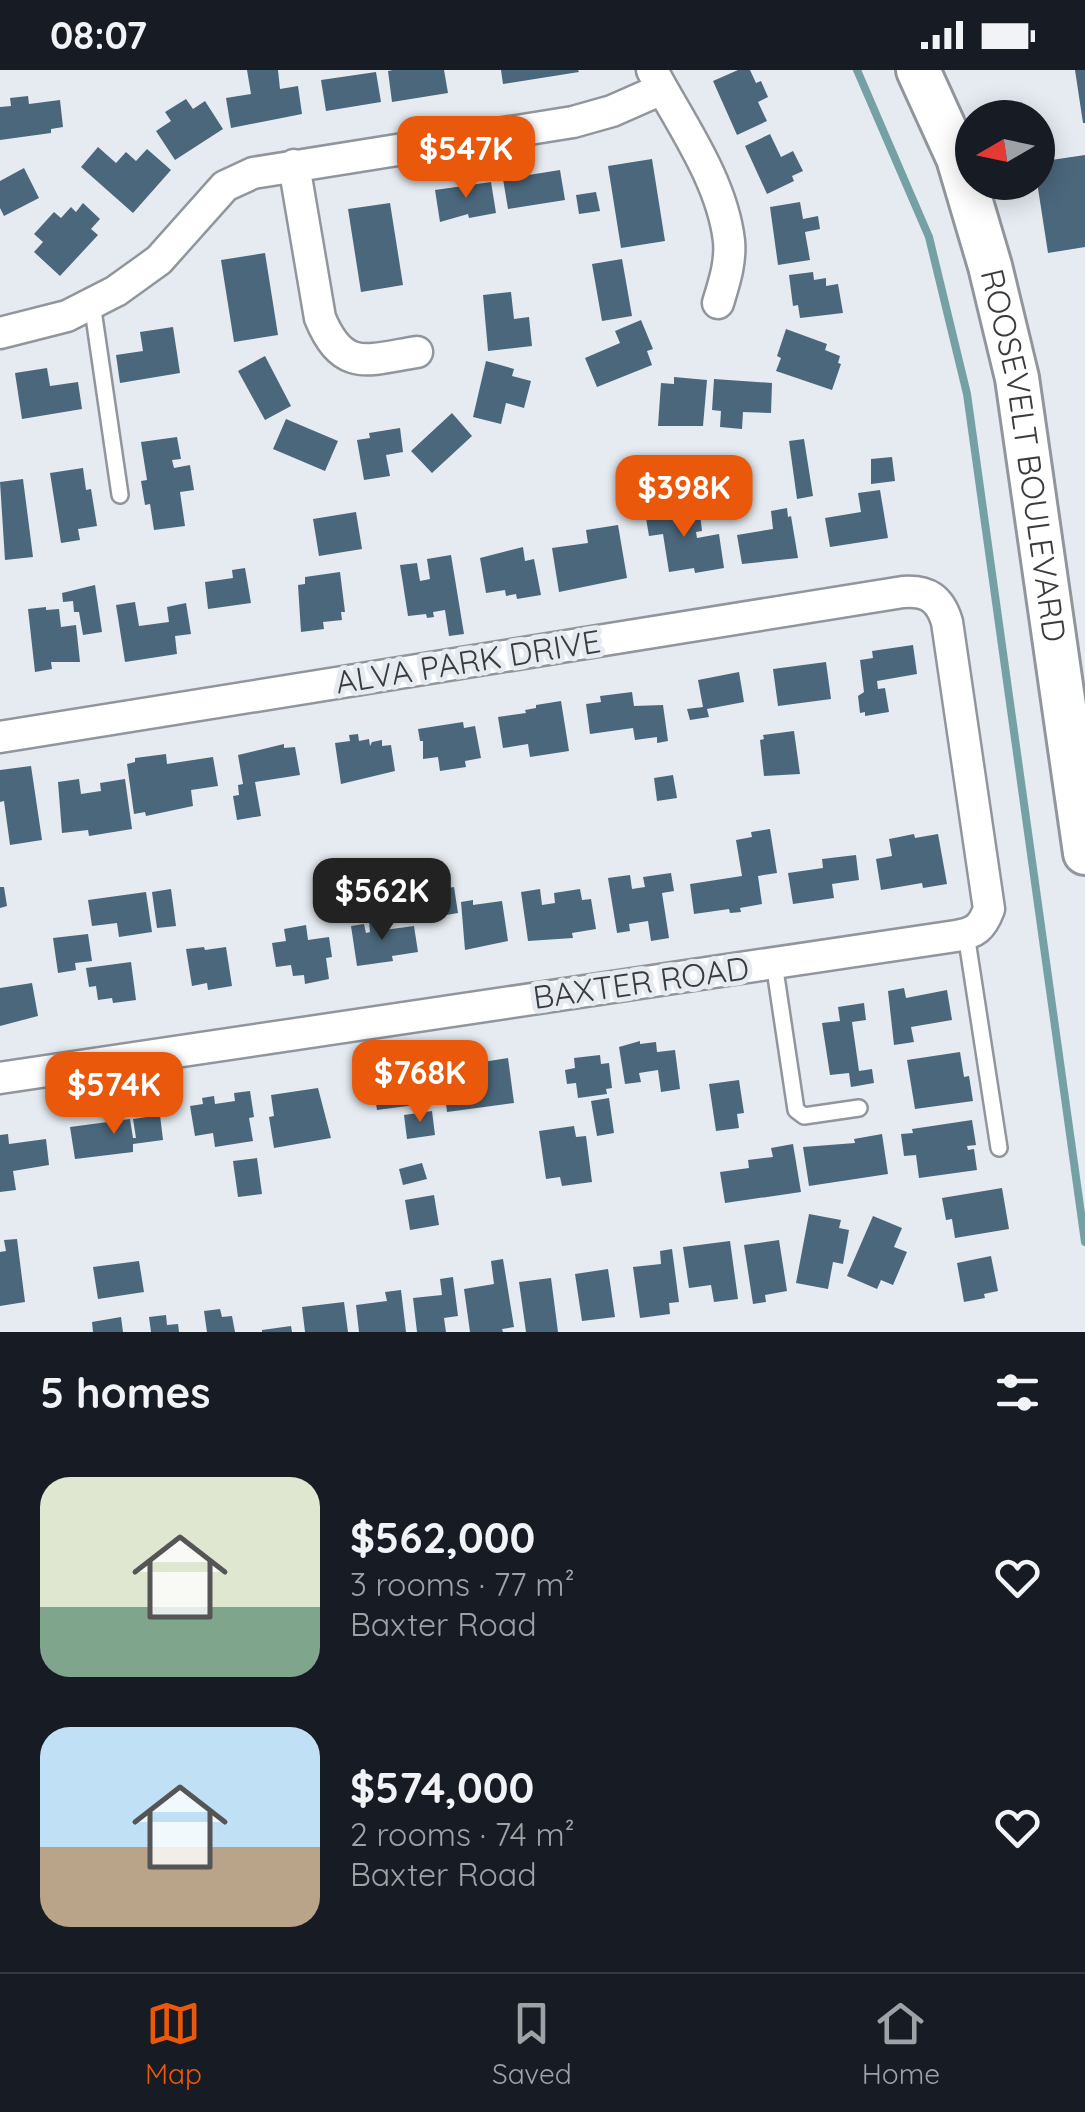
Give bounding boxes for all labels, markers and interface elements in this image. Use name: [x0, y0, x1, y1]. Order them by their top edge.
text: 08:07: [50, 11, 147, 59]
north arrow: [955, 100, 1055, 200]
map controls: [955, 100, 1055, 200]
pin: $547K: [396, 116, 536, 201]
text: $547K: [419, 128, 513, 168]
street label: ROOSEVELT BOULEVARD: [972, 265, 1076, 644]
pin: $398K: [614, 455, 754, 540]
text: $398K: [638, 467, 730, 507]
street label: ALVA PARK DRIVE: [332, 620, 603, 702]
pin: $562K: [312, 858, 452, 943]
text: $562K: [335, 870, 429, 910]
street label: BAXTER ROAD: [530, 947, 751, 1017]
pin: $768K: [350, 1040, 490, 1125]
pin: $574K: [44, 1052, 184, 1137]
text: $768K: [374, 1052, 466, 1092]
text: $574K: [67, 1064, 161, 1104]
icon: filters: [990, 1365, 1045, 1420]
text: 5 homes: [40, 1366, 211, 1419]
text: $562,000: [350, 1511, 535, 1564]
icon: home: [120, 1517, 240, 1637]
icon: heart: [990, 1550, 1045, 1605]
text: 3 rooms · 77 m²: [350, 1564, 575, 1604]
text: Baxter Road: [350, 1604, 537, 1644]
text: $574,000: [350, 1761, 534, 1814]
icon: home: [120, 1767, 240, 1887]
icon: heart: [990, 1800, 1045, 1855]
text: 2 rooms · 74 m²: [350, 1814, 575, 1854]
text: Baxter Road: [350, 1854, 537, 1894]
tab: Map: [145, 1996, 202, 2091]
tab: Saved: [492, 1996, 572, 2091]
tab: Home: [862, 1996, 940, 2091]

